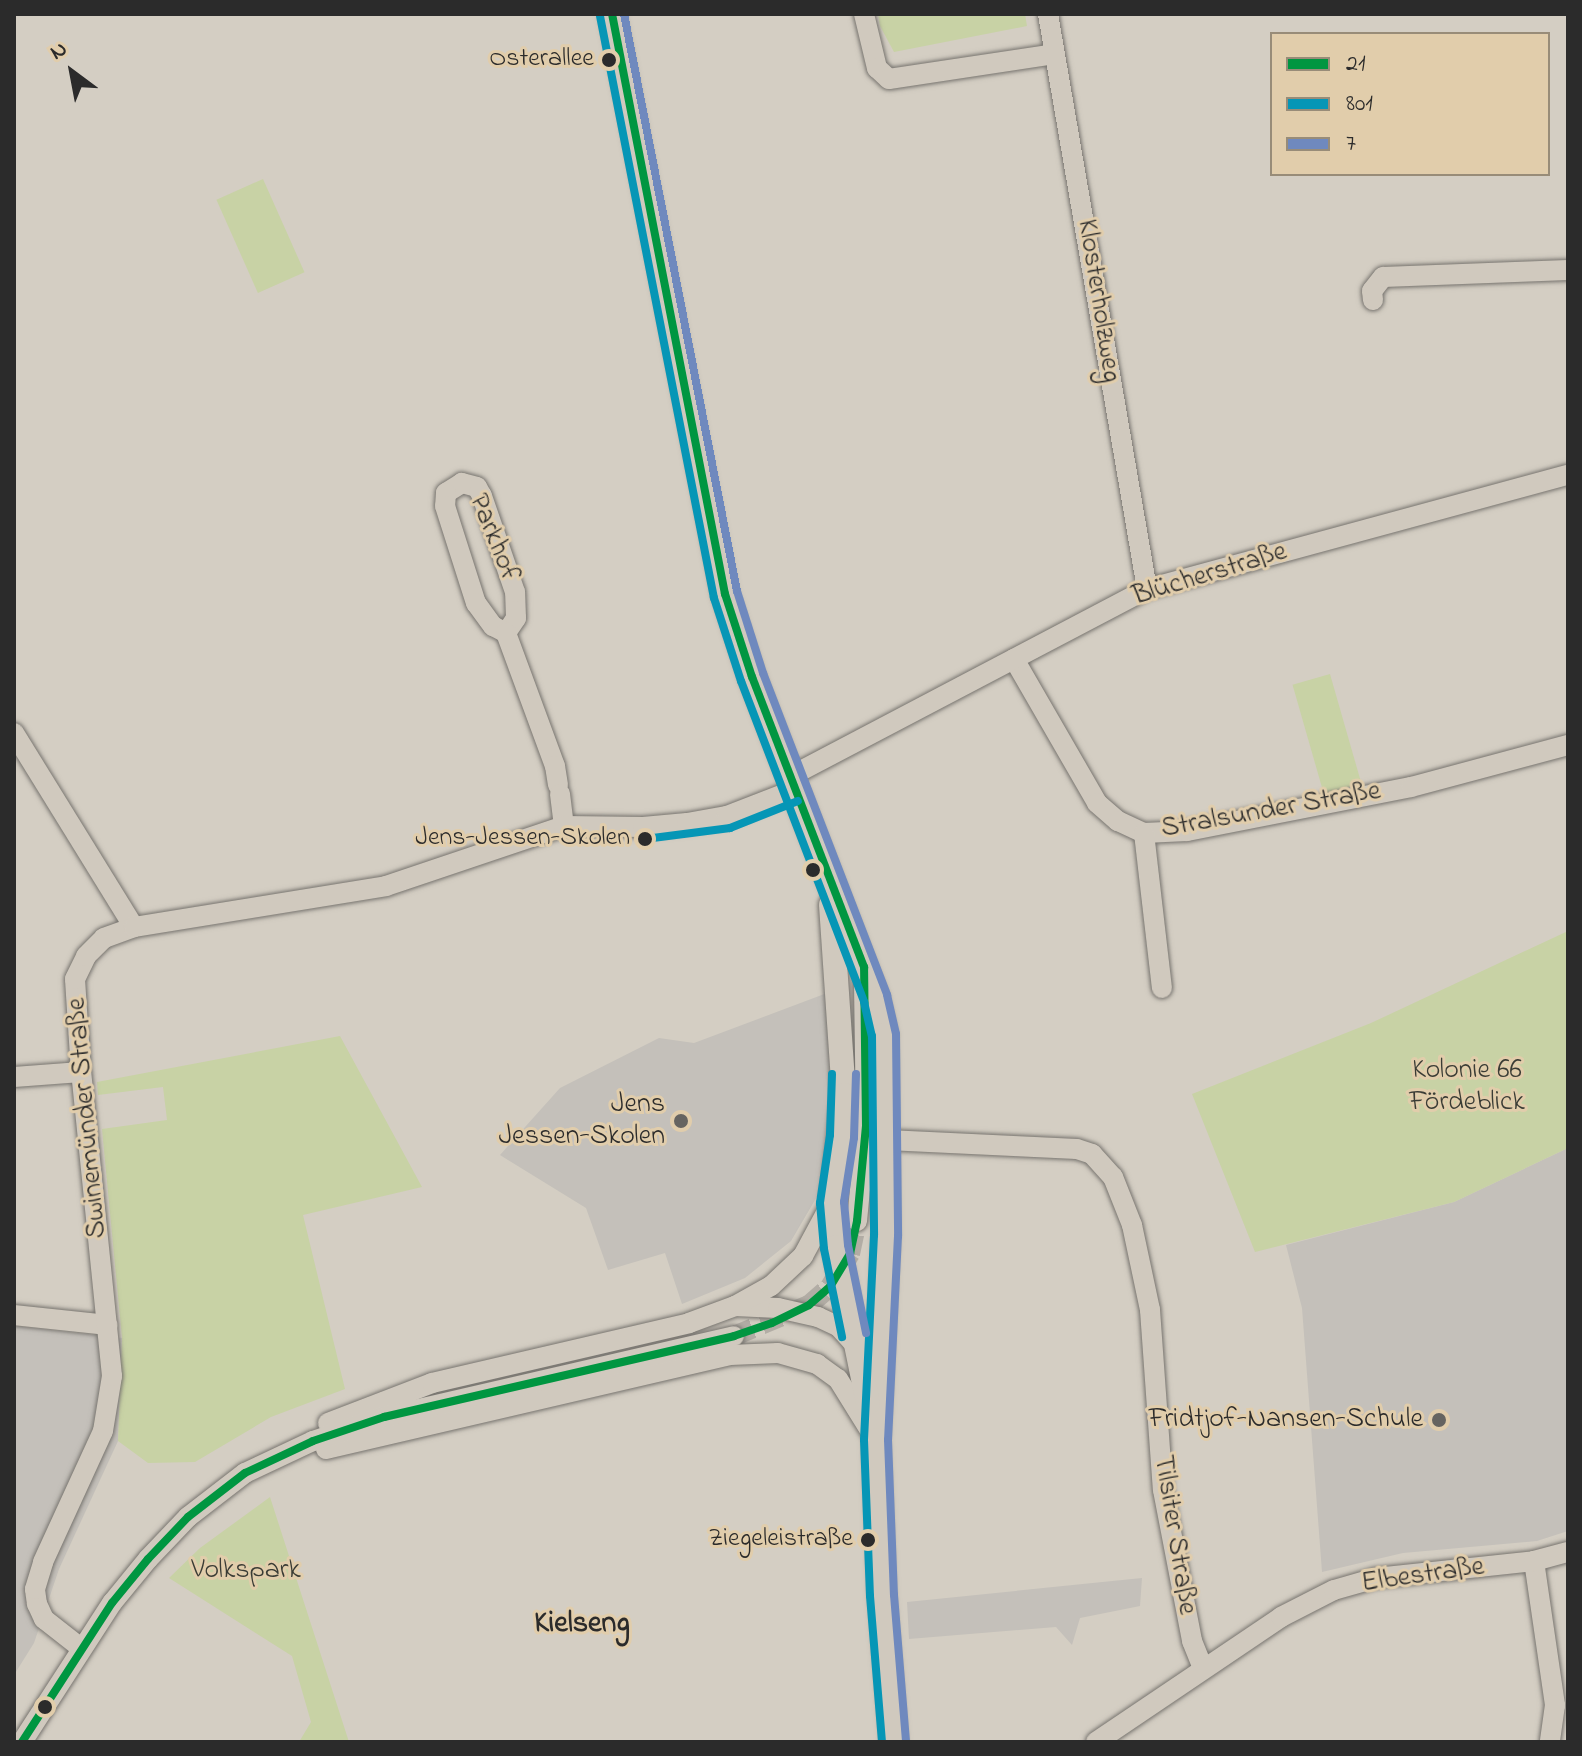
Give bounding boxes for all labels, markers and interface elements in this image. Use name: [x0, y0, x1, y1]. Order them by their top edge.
north arrow: [32, 32, 112, 112]
legend: [1270, 32, 1550, 176]
text: N: [44, 34, 74, 69]
place label: Osterallee: [489, 44, 594, 76]
text: 21: [1346, 47, 1366, 82]
marker: Osterallee: [601, 52, 617, 68]
text: 801: [1346, 87, 1373, 122]
text: 7: [1346, 127, 1356, 162]
street label: Klosterholzweg: [1069, 217, 1127, 385]
street label: Parkhof: [460, 489, 526, 587]
street label: Blücherstraße: [1129, 536, 1291, 614]
street label: Stralsunder Straße: [1159, 775, 1383, 847]
place label: Jens-Jessen-Skolen: [415, 823, 630, 855]
marker: Jens-Jessen-Skolen: [637, 831, 653, 847]
unlabelled marker: [805, 862, 821, 878]
street label: Swinemünder Straße: [61, 996, 115, 1240]
park label: Kolonie 66 Fördeblick: [1409, 1054, 1525, 1120]
place label: Jens Jessen-Skolen: [498, 1088, 665, 1154]
marker: Jens Jessen-Skolen: [672, 1112, 690, 1130]
place label: Fridtjof-Nansen-Schule: [1149, 1403, 1423, 1437]
marker: Fridtjof-Nansen-Schule: [1430, 1411, 1448, 1429]
street label: Tilsiter Straße: [1145, 1453, 1203, 1617]
place label: Ziegeleistraße: [709, 1524, 853, 1556]
marker: Ziegeleistraße: [860, 1532, 876, 1548]
street label: Elbestraße: [1359, 1551, 1487, 1601]
park label: Volkspark: [191, 1554, 301, 1588]
district label: Kielseng: [534, 1606, 630, 1642]
unlabelled marker: [37, 1699, 53, 1715]

